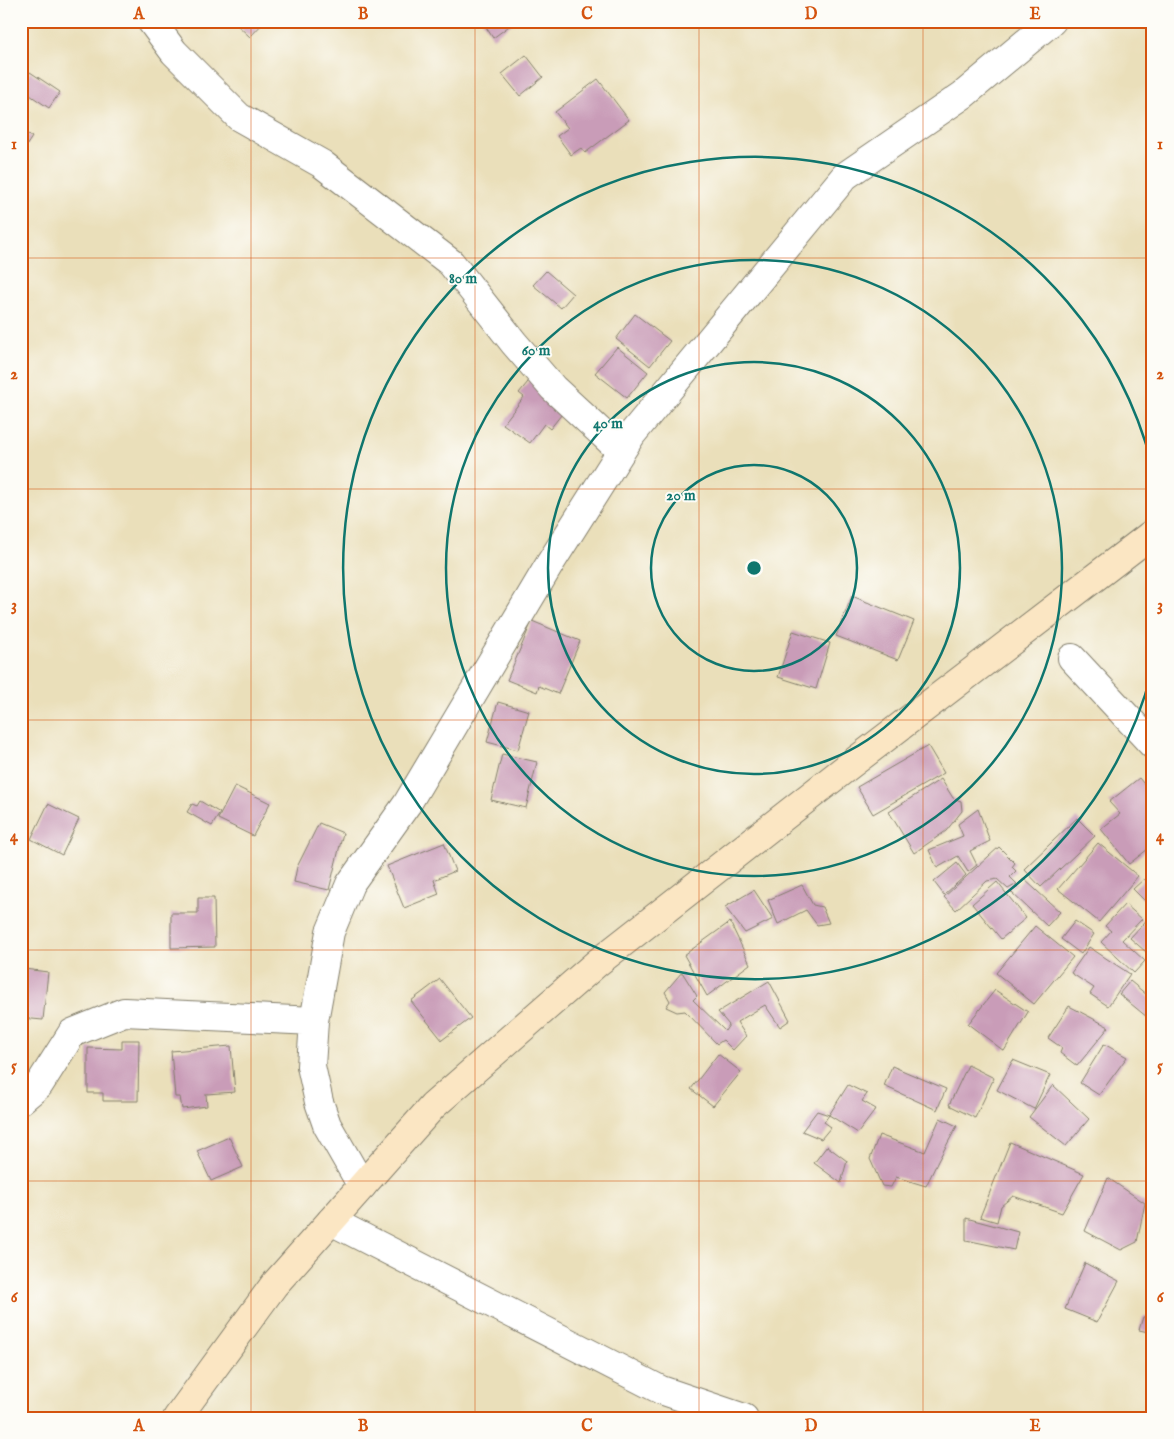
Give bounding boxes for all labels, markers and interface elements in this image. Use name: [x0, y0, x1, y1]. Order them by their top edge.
text: A: [133, 5, 146, 25]
text: B: [358, 5, 369, 25]
text: C: [581, 5, 593, 25]
text: D: [805, 5, 818, 25]
text: E: [1029, 5, 1041, 25]
text: 1: [11, 135, 17, 155]
text: 1: [1157, 135, 1163, 155]
text: 80 m: [449, 269, 477, 288]
text: 60 m: [522, 341, 551, 360]
text: 2: [10, 365, 18, 385]
text: 2: [1156, 365, 1164, 385]
text: 40 m: [593, 414, 623, 433]
text: 20 m: [666, 486, 696, 505]
centre of rings: [745, 559, 763, 577]
text: 3: [11, 596, 17, 616]
text: 3: [1157, 596, 1163, 616]
text: 4: [10, 827, 19, 847]
text: 4: [1156, 827, 1165, 847]
text: 5: [11, 1057, 17, 1077]
text: 5: [1157, 1057, 1163, 1077]
text: 6: [11, 1288, 19, 1308]
text: 6: [1157, 1288, 1165, 1308]
text: A: [133, 1417, 146, 1437]
text: B: [358, 1417, 369, 1437]
text: C: [581, 1417, 593, 1437]
text: D: [805, 1417, 818, 1437]
text: E: [1029, 1417, 1041, 1437]

